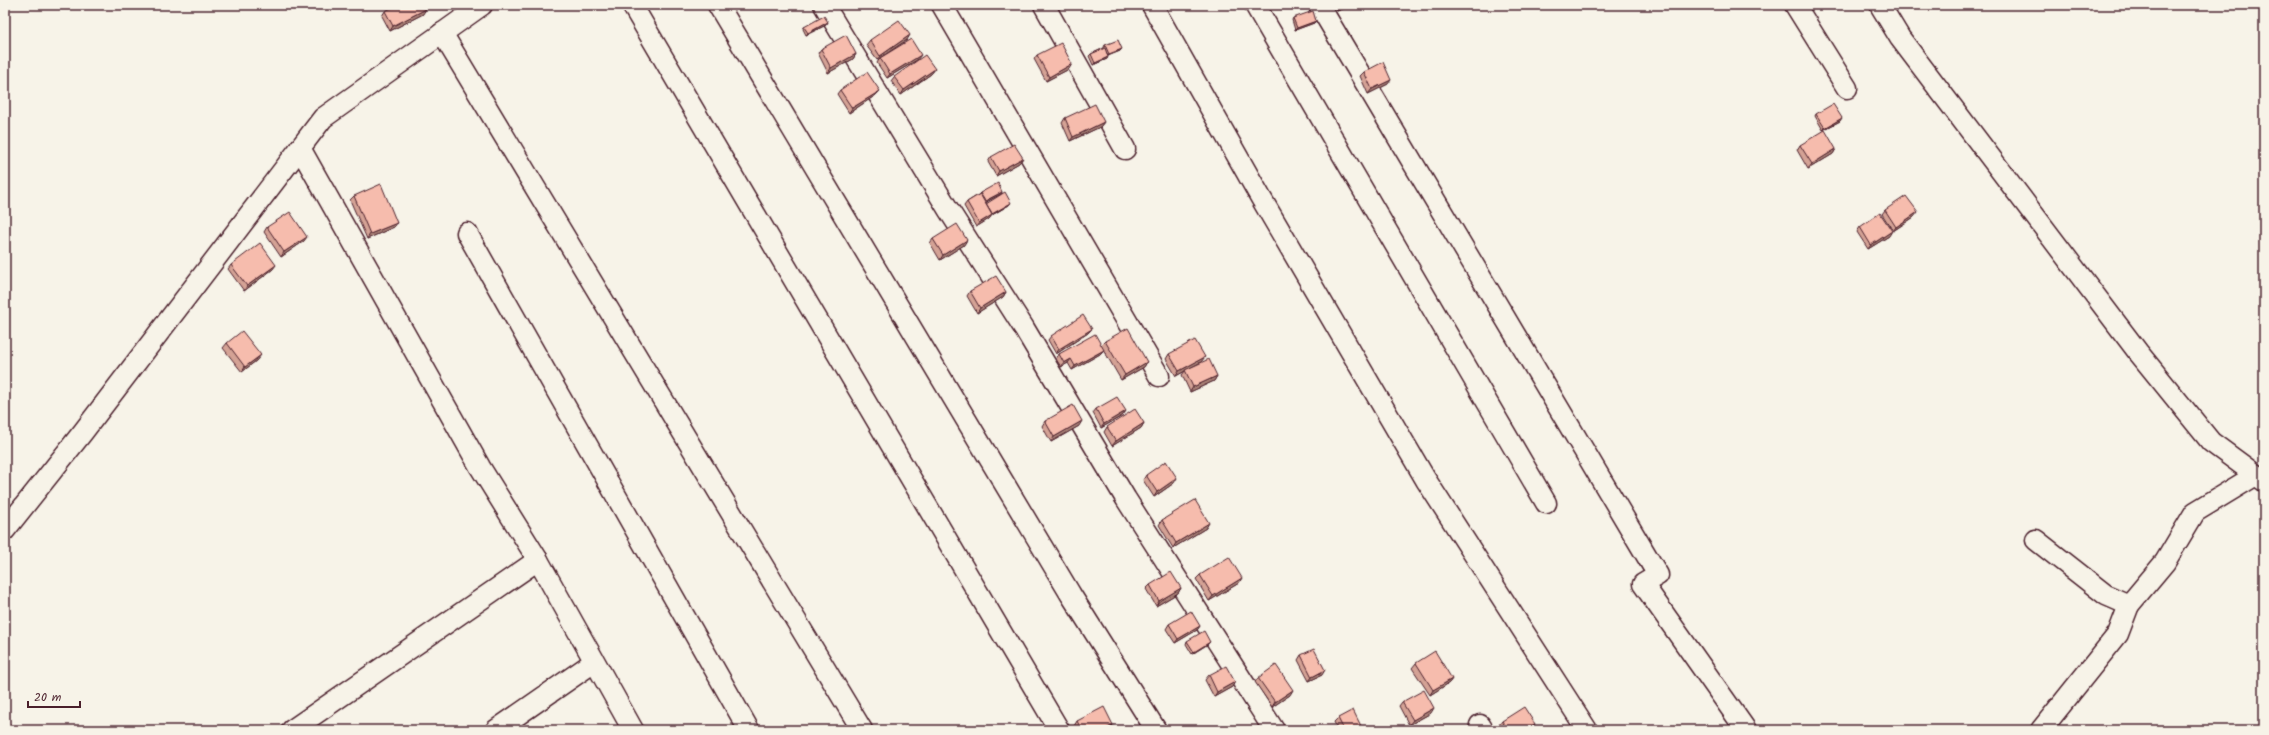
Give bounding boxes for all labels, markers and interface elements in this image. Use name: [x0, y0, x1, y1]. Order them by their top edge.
scale bar: [28, 683, 80, 709]
text: 20 m: [34, 688, 62, 707]

